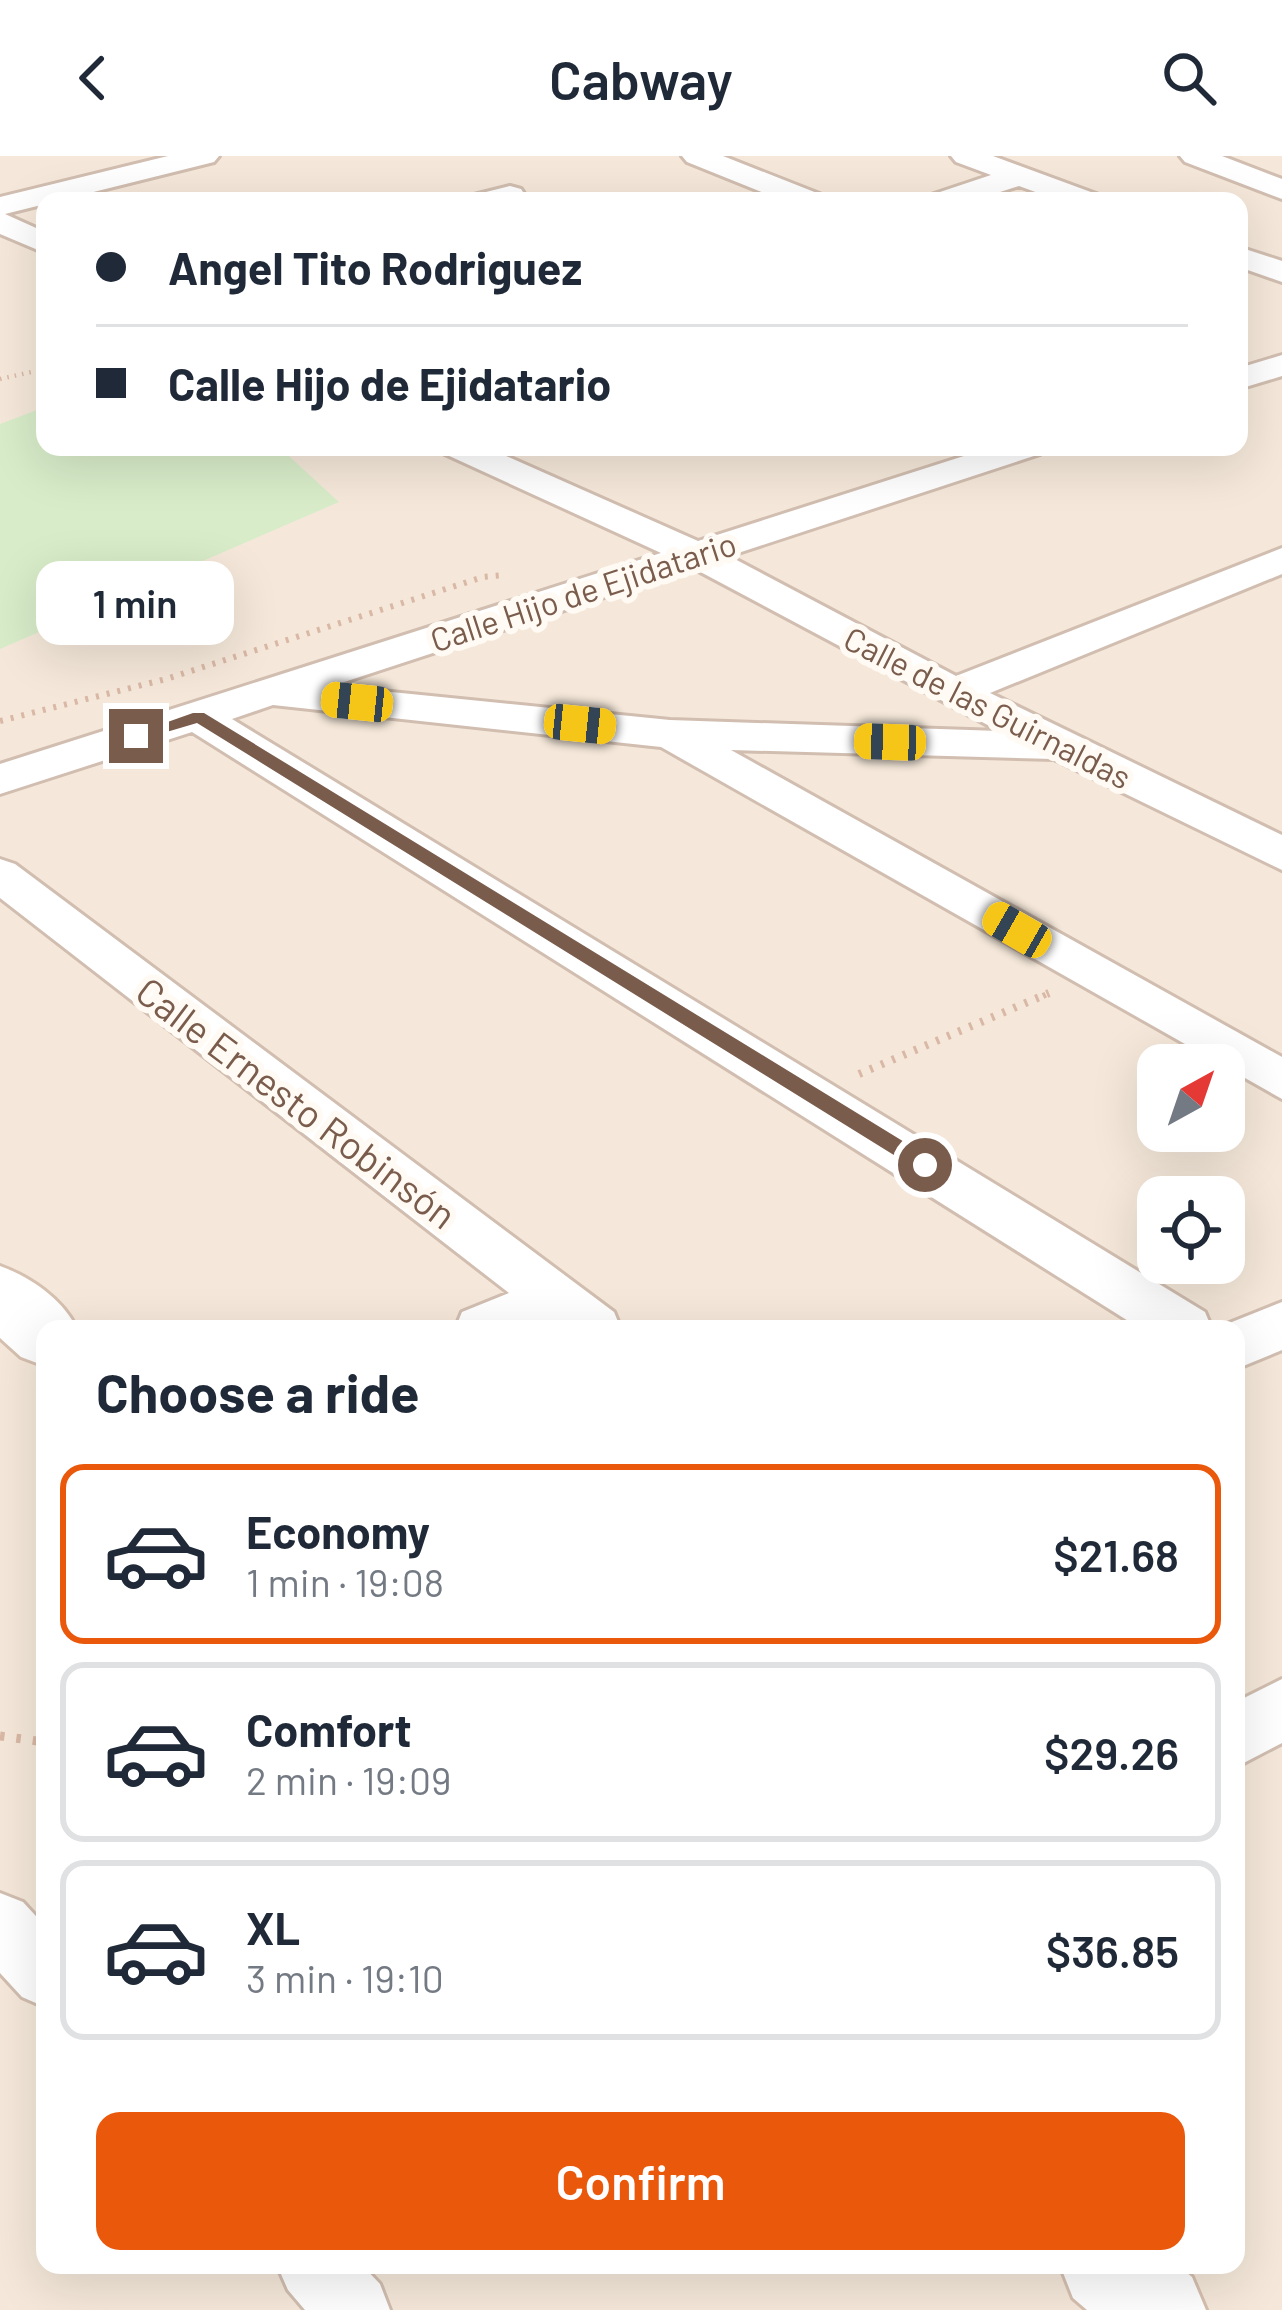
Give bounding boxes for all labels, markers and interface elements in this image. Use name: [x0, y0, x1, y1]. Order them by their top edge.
icon: back: [60, 45, 126, 111]
icon: search: [1156, 45, 1222, 111]
text: Cabway: [549, 46, 733, 111]
text: Angel Tito Rodriguez: [168, 240, 582, 294]
text: Calle Hijo de Ejidatario: [168, 356, 611, 410]
street label: Calle Hijo de Ejidatario: [425, 523, 741, 659]
callout: 1 min: [37, 562, 235, 646]
text: 1 min: [92, 579, 178, 626]
street label: Calle de las Guirnaldas: [838, 617, 1138, 797]
car: [319, 680, 395, 724]
car: [542, 702, 618, 746]
route end: [109, 709, 163, 763]
car: [853, 723, 927, 761]
car: [977, 896, 1057, 964]
street label: Calle Ernesto Robinsón: [128, 966, 466, 1238]
north arrow: [1137, 1044, 1245, 1152]
map controls: [1137, 1044, 1245, 1284]
route start: [898, 1138, 952, 1192]
button: locate: [1137, 1176, 1245, 1284]
text: Choose a ride: [96, 1359, 420, 1424]
icon: car: [102, 1500, 210, 1608]
text: Economy: [246, 1504, 430, 1558]
text: $21.68: [1053, 1527, 1179, 1581]
text: 1 min · 19:08: [246, 1558, 444, 1605]
icon: car: [102, 1698, 210, 1806]
text: Comfort: [246, 1702, 412, 1756]
text: $29.26: [1044, 1725, 1179, 1779]
text: 2 min · 19:09: [246, 1756, 451, 1803]
icon: car: [102, 1896, 210, 2004]
text: XL: [246, 1900, 300, 1954]
text: $36.85: [1046, 1923, 1179, 1977]
text: 3 min · 19:10: [246, 1954, 444, 2001]
button: Confirm: [96, 2112, 1185, 2250]

